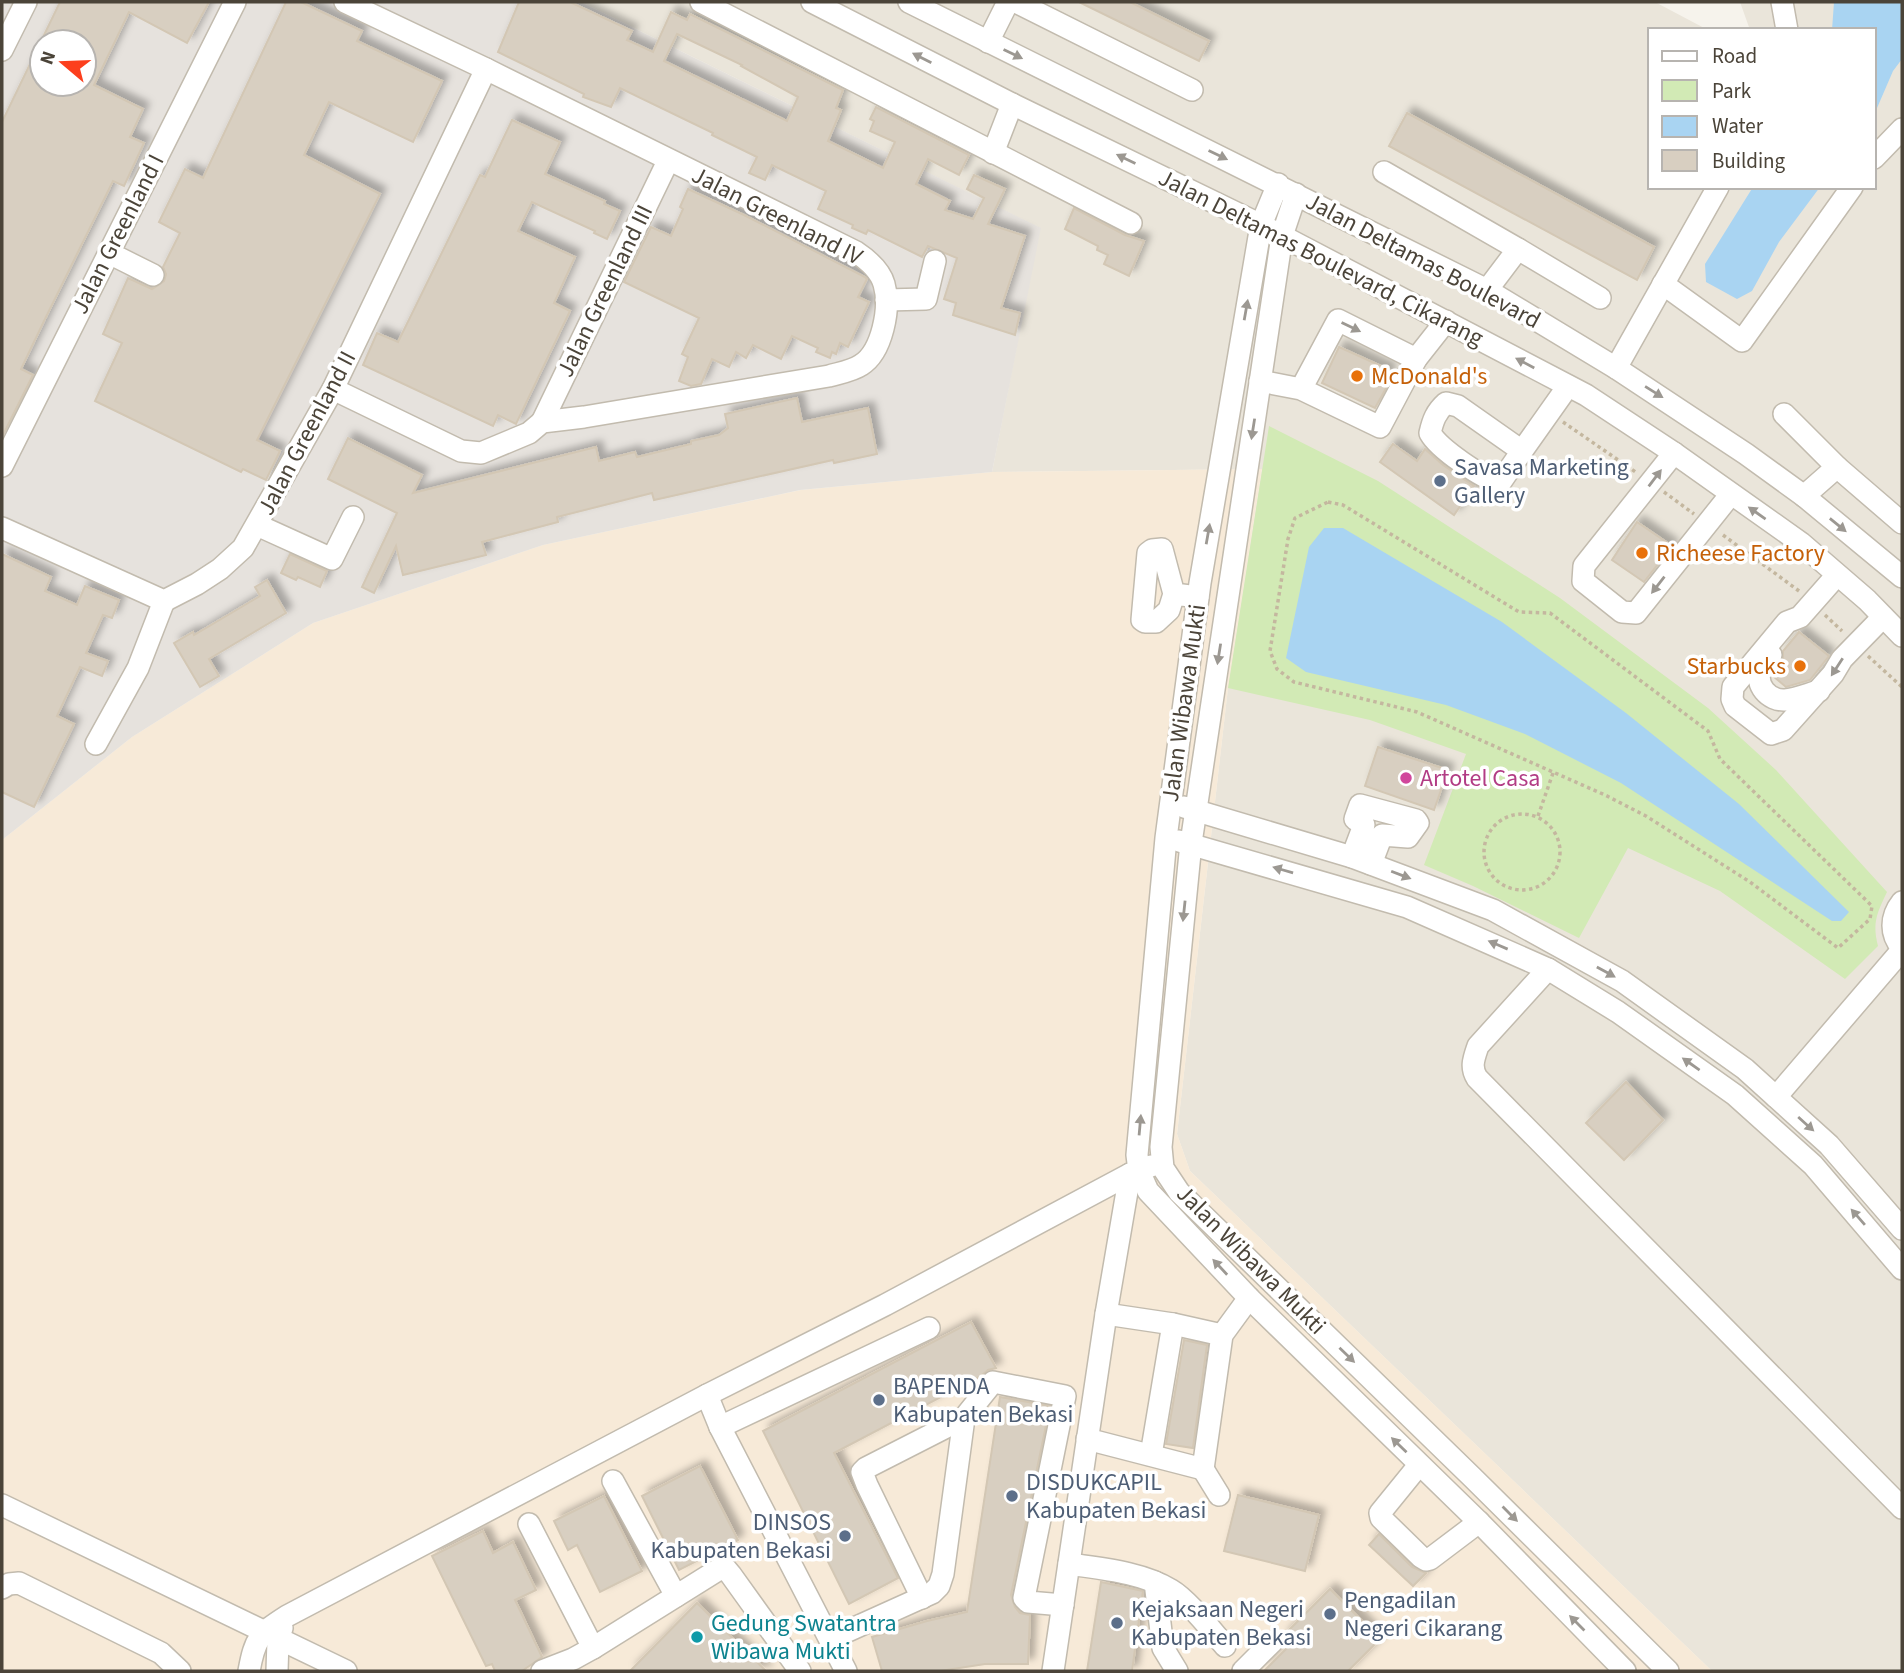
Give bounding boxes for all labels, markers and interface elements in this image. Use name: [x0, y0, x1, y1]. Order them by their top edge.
north arrow: [28, 28, 98, 98]
legend: [1648, 28, 1876, 189]
text: Road: [1712, 41, 1757, 71]
text: N: [34, 48, 63, 68]
one-way arrow: [1003, 49, 1023, 60]
one-way arrow: [912, 53, 932, 64]
text: Park: [1712, 76, 1752, 106]
text: Water: [1712, 111, 1764, 141]
text: Building: [1712, 146, 1786, 176]
street label: Jalan Greenland I: [63, 148, 173, 320]
one-way arrow: [1208, 149, 1228, 160]
one-way arrow: [1116, 154, 1136, 165]
street label: Jalan Greenland IV: [685, 158, 869, 274]
street label: Jalan Deltamas Boulevard, Cikarang: [1154, 163, 1488, 353]
street label: Jalan Deltamas Boulevard: [1301, 187, 1545, 335]
street label: Jalan Greenland III: [548, 199, 662, 383]
one-way arrow: [1241, 299, 1252, 321]
one-way arrow: [1341, 321, 1361, 332]
street label: Jalan Greenland II: [249, 345, 365, 521]
one-way arrow: [1515, 357, 1535, 369]
place label: McDonald's: [1371, 359, 1487, 394]
marker: McDonald's: [1349, 368, 1365, 384]
one-way arrow: [1644, 386, 1663, 399]
one-way arrow: [1247, 418, 1258, 440]
place label: Savasa Marketing Gallery: [1454, 450, 1629, 513]
one-way arrow: [1647, 469, 1661, 487]
marker: Savasa Marketing Gallery: [1432, 473, 1448, 489]
one-way arrow: [1748, 506, 1766, 520]
one-way arrow: [1830, 517, 1847, 532]
one-way arrow: [1203, 523, 1214, 545]
place label: Richeese Factory: [1656, 536, 1825, 571]
marker: Richeese Factory: [1634, 545, 1650, 561]
one-way arrow: [1650, 576, 1665, 594]
street label: Jalan Wibawa Mukti: [1153, 602, 1215, 804]
one-way arrow: [1213, 643, 1224, 665]
place label: Starbucks: [1687, 649, 1786, 684]
one-way arrow: [1831, 657, 1844, 677]
marker: Starbucks: [1792, 658, 1808, 674]
place label: Artotel Casa: [1420, 761, 1540, 796]
marker: Artotel Casa: [1398, 770, 1414, 786]
one-way arrow: [1272, 865, 1293, 875]
one-way arrow: [1390, 870, 1411, 881]
one-way arrow: [1178, 900, 1189, 922]
one-way arrow: [1487, 939, 1508, 950]
one-way arrow: [1596, 966, 1616, 978]
one-way arrow: [1682, 1057, 1700, 1071]
one-way arrow: [1134, 1114, 1145, 1136]
one-way arrow: [1797, 1116, 1814, 1132]
street label: Jalan Wibawa Mukti: [1168, 1177, 1334, 1343]
one-way arrow: [1851, 1209, 1866, 1226]
one-way arrow: [1212, 1258, 1228, 1276]
one-way arrow: [1338, 1347, 1355, 1363]
place label: BAPENDA Kabupaten Bekasi: [893, 1369, 1073, 1432]
marker: BAPENDA Kabupaten Bekasi: [871, 1392, 887, 1408]
one-way arrow: [1390, 1437, 1407, 1454]
place label: DISDUKCAPIL Kabupaten Bekasi: [1026, 1465, 1206, 1528]
marker: DISDUKCAPIL Kabupaten Bekasi: [1004, 1488, 1020, 1504]
place label: DINSOS Kabupaten Bekasi: [651, 1505, 831, 1568]
one-way arrow: [1501, 1506, 1518, 1522]
marker: DINSOS Kabupaten Bekasi: [837, 1528, 853, 1544]
place label: Pengadilan Negeri Cikarang: [1344, 1583, 1502, 1646]
place label: Kejaksaan Negeri Kabupaten Bekasi: [1131, 1592, 1311, 1655]
place label: Gedung Swatantra Wibawa Mukti: [711, 1606, 897, 1669]
marker: Pengadilan Negeri Cikarang: [1322, 1606, 1338, 1622]
one-way arrow: [1569, 1614, 1586, 1631]
marker: Kejaksaan Negeri Kabupaten Bekasi: [1109, 1615, 1125, 1631]
marker: Gedung Swatantra Wibawa Mukti: [689, 1629, 705, 1645]

